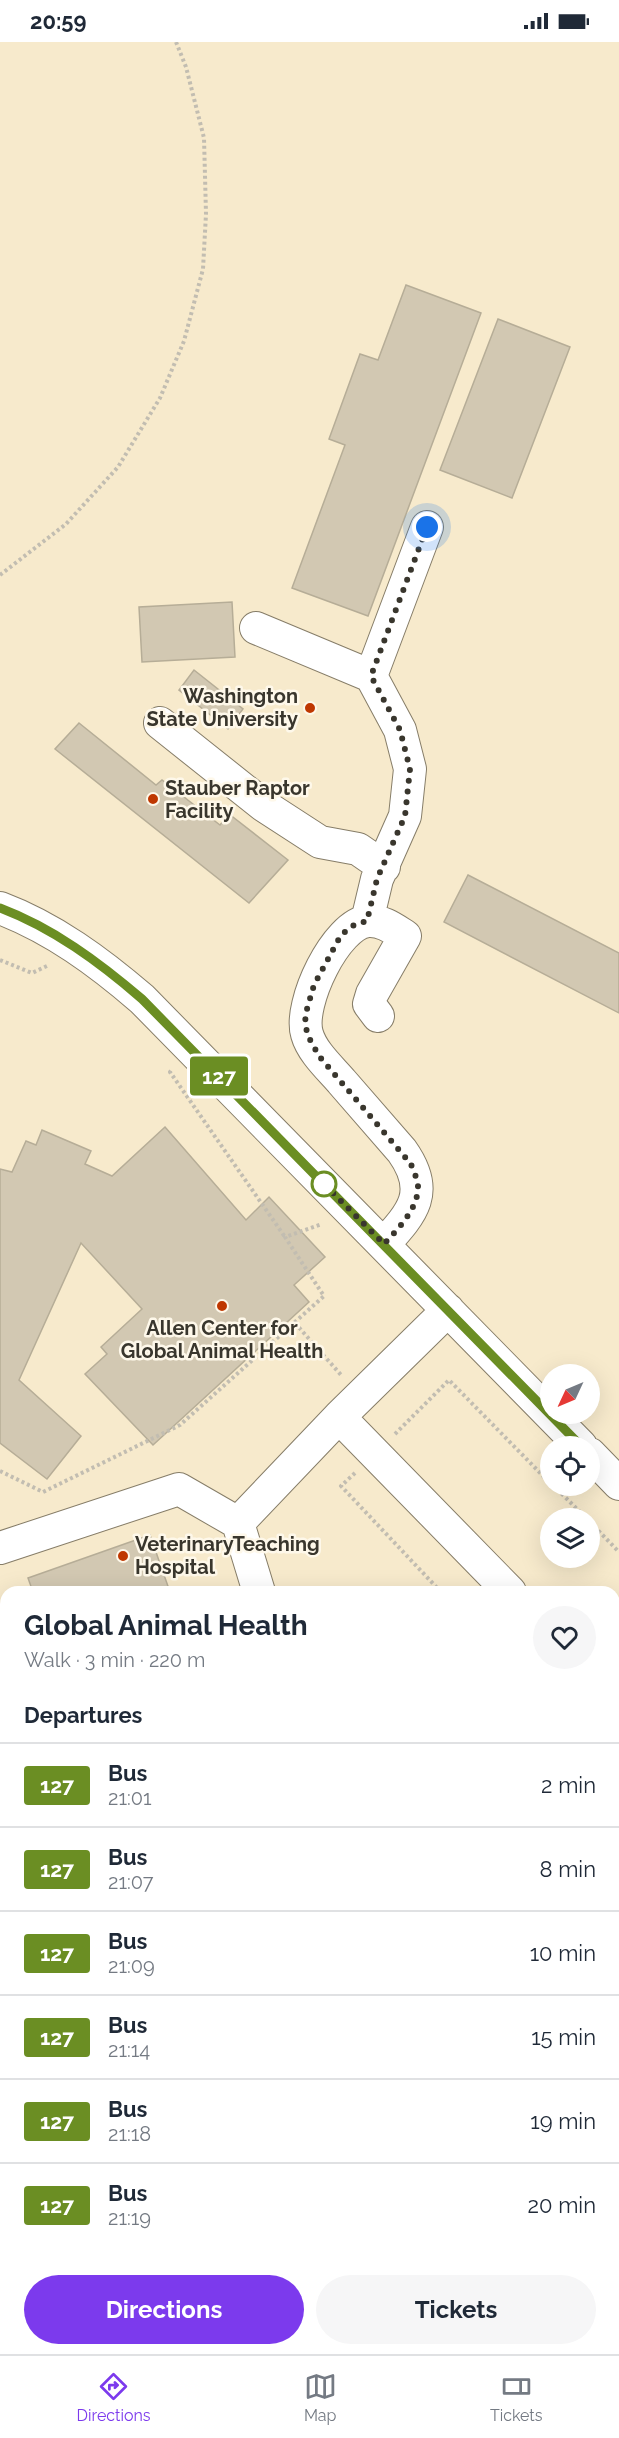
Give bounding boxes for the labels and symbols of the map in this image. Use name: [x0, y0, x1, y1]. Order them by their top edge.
your location: [412, 512, 442, 542]
place label: Washington State University: [147, 684, 298, 731]
marker: Washington State University: [303, 701, 317, 715]
place label: Stauber Raptor Facility: [165, 776, 310, 823]
marker: Stauber Raptor Facility: [146, 792, 160, 806]
line badge: 127: [184, 1056, 254, 1096]
unlabelled marker: [311, 1171, 337, 1197]
marker: Allen Center for Global Animal Health: [215, 1299, 229, 1313]
place label: Allen Center for Global Animal Health: [121, 1316, 323, 1363]
north arrow: [540, 1364, 600, 1424]
place label: VeterinaryTeaching Hospital: [135, 1532, 320, 1579]
marker: VeterinaryTeaching Hospital: [116, 1549, 130, 1563]

